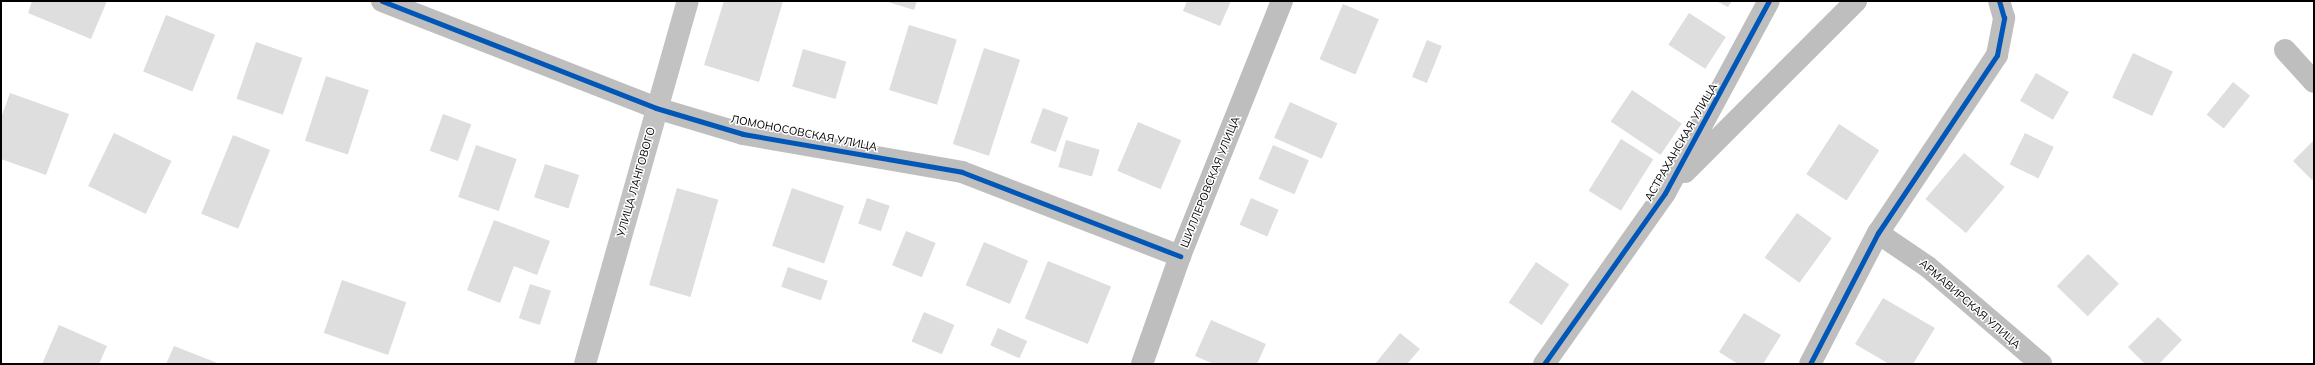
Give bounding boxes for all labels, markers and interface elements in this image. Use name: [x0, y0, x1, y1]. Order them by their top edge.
street label: АСТРАХАНСКАЯ УЛИЦА: [1642, 81, 1720, 203]
street label: ЛОМОНОСОВСКАЯ УЛИЦА: [730, 112, 878, 154]
street label: ШИЛЛЕРОВСКАЯ УЛИЦА: [1178, 114, 1242, 250]
street label: УЛИЦА ЛАНГОВОГО: [614, 126, 658, 238]
street label: АРМАВИРСКАЯ УЛИЦА: [1917, 257, 2023, 351]

